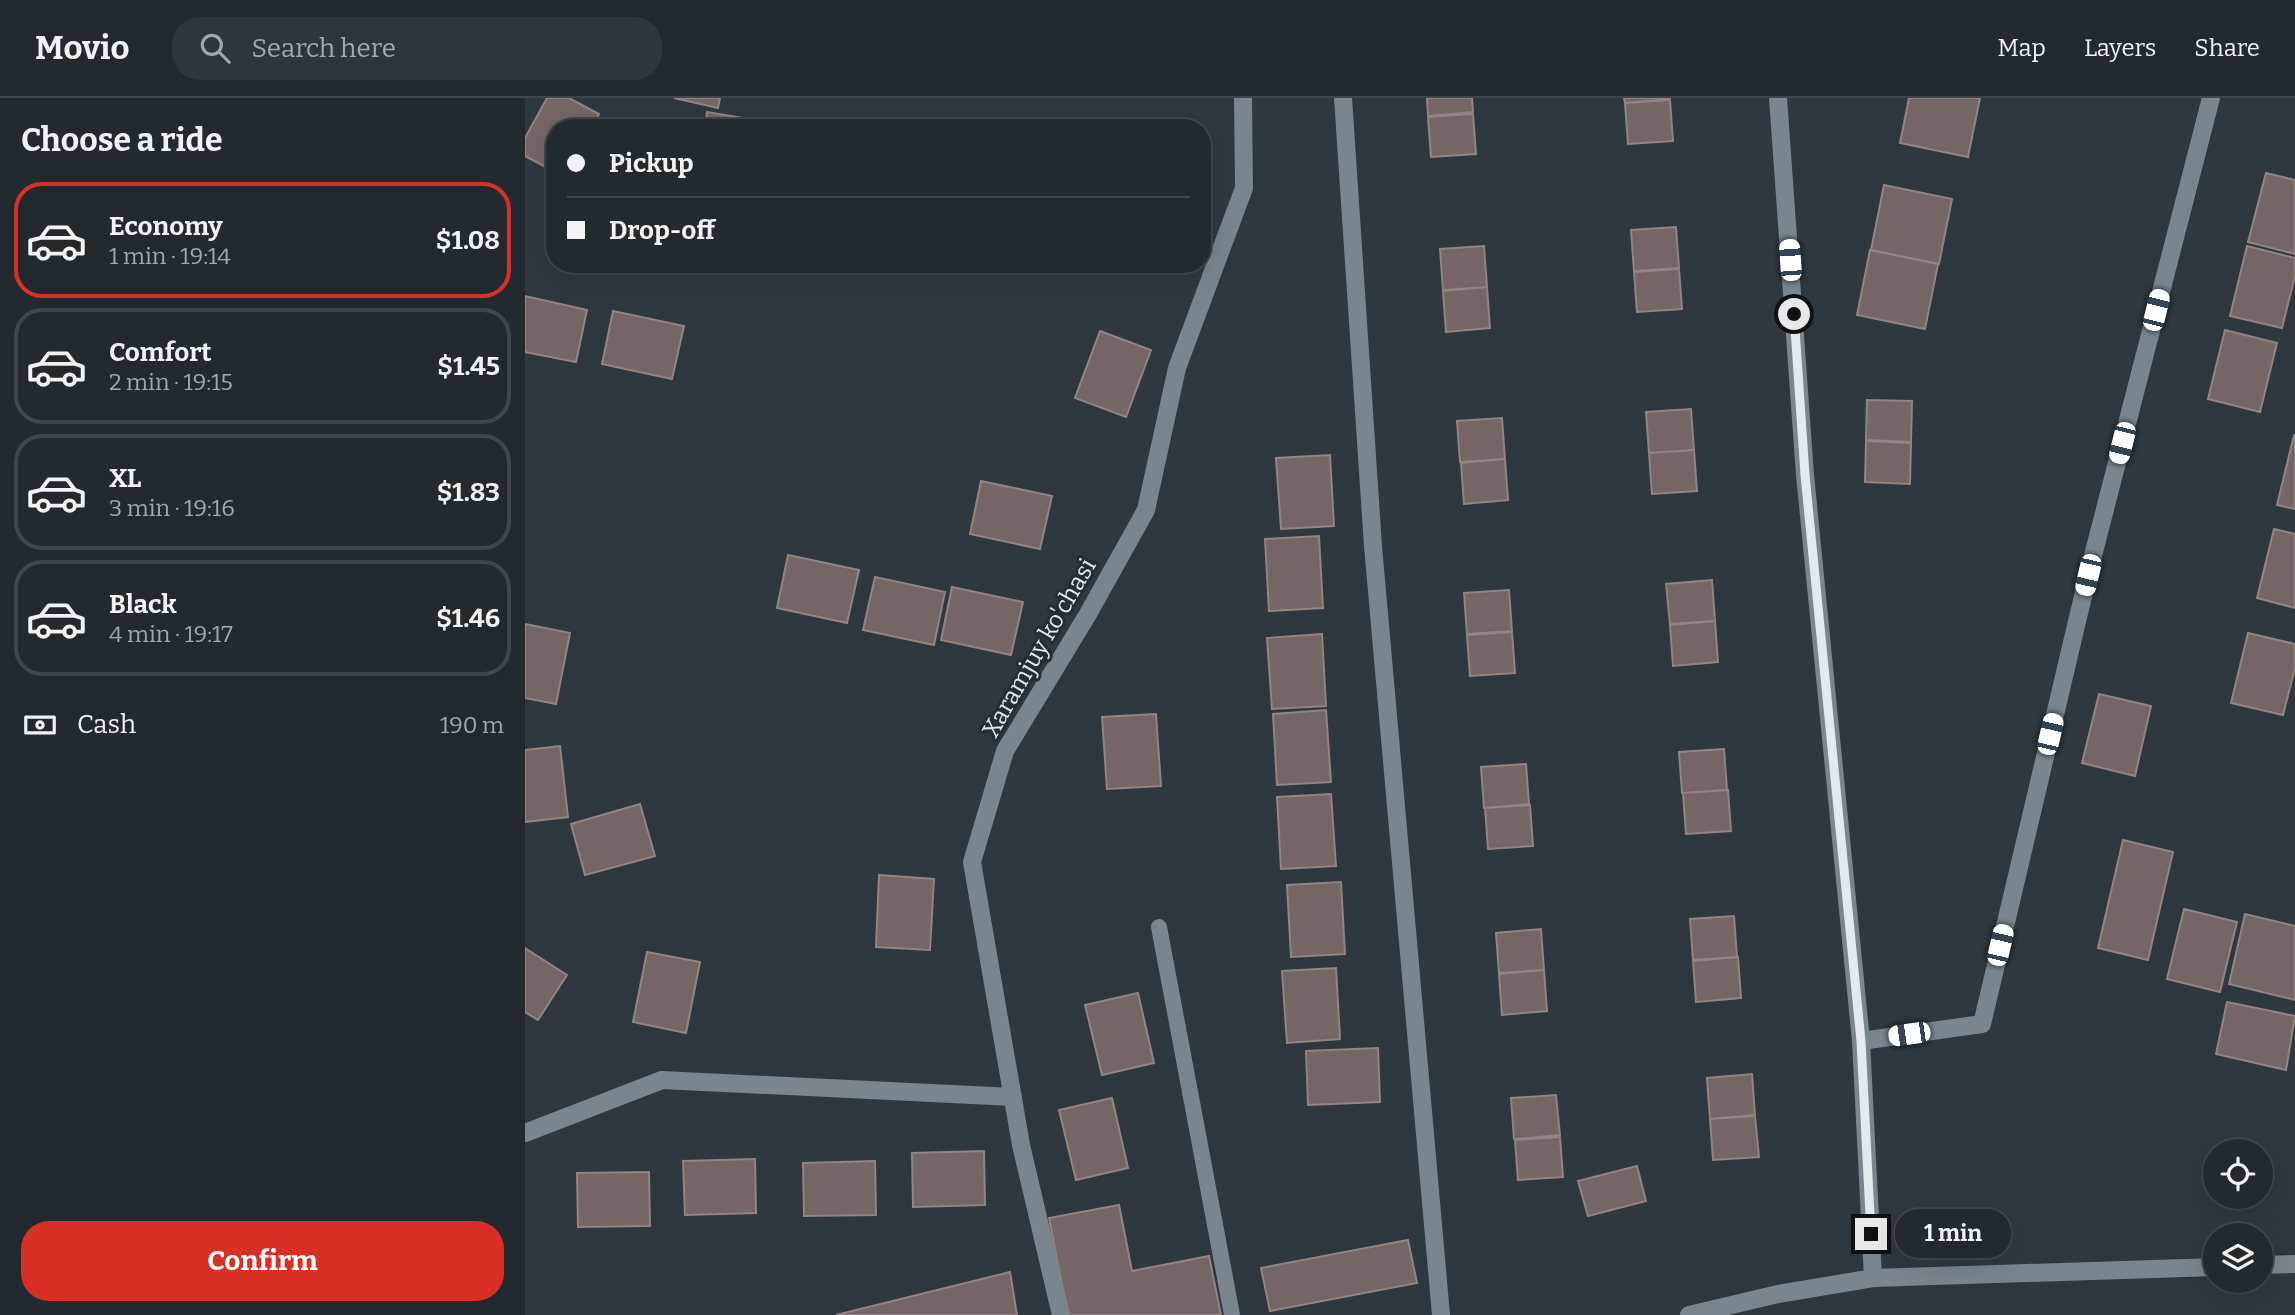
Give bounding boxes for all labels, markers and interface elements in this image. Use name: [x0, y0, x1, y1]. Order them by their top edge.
search box: [172, 17, 662, 80]
text: Movio: [35, 28, 130, 68]
icon: search: [196, 29, 234, 67]
text: Search here: [252, 33, 396, 64]
text: Map: [1998, 34, 2046, 62]
text: Layers: [2084, 34, 2156, 62]
text: Share: [2194, 34, 2260, 62]
text: Choose a ride: [21, 121, 222, 159]
text: Pickup: [609, 148, 694, 179]
icon: car: [25, 209, 88, 272]
text: Economy: [109, 211, 223, 242]
text: Drop-off: [609, 215, 715, 246]
text: $1.08: [436, 225, 500, 256]
car: [1779, 238, 1802, 282]
text: 1 min · 19:14: [109, 242, 231, 270]
car: [2141, 287, 2172, 333]
route start: [1778, 298, 1810, 330]
icon: car: [25, 335, 88, 398]
text: Comfort: [109, 337, 212, 368]
text: $1.45: [437, 351, 500, 382]
text: 2 min · 19:15: [109, 368, 233, 396]
car: [2107, 420, 2138, 466]
icon: car: [25, 461, 88, 524]
text: XL: [109, 463, 141, 494]
text: $1.83: [437, 477, 500, 508]
text: 3 min · 19:16: [109, 494, 235, 522]
car: [2074, 552, 2103, 598]
street label: Xaramjuy ko'chasi: [976, 553, 1102, 743]
icon: car: [25, 587, 88, 650]
text: Black: [109, 589, 177, 620]
text: $1.46: [436, 603, 500, 634]
text: 4 min · 19:17: [109, 620, 233, 648]
icon: cash: [21, 706, 59, 744]
text: Cash: [77, 709, 136, 740]
text: 190 m: [440, 711, 504, 739]
car: [2036, 711, 2065, 757]
car: [1986, 922, 2015, 968]
car: [1887, 1021, 1932, 1047]
map controls: [2203, 1139, 2273, 1293]
button: locate: [2203, 1139, 2273, 1209]
callout: 1 min: [1895, 1210, 2011, 1258]
route end: [1855, 1218, 1887, 1250]
text: 1 min: [1924, 1219, 1982, 1247]
button: Confirm: [21, 1221, 504, 1301]
button: layers: [2203, 1223, 2273, 1293]

